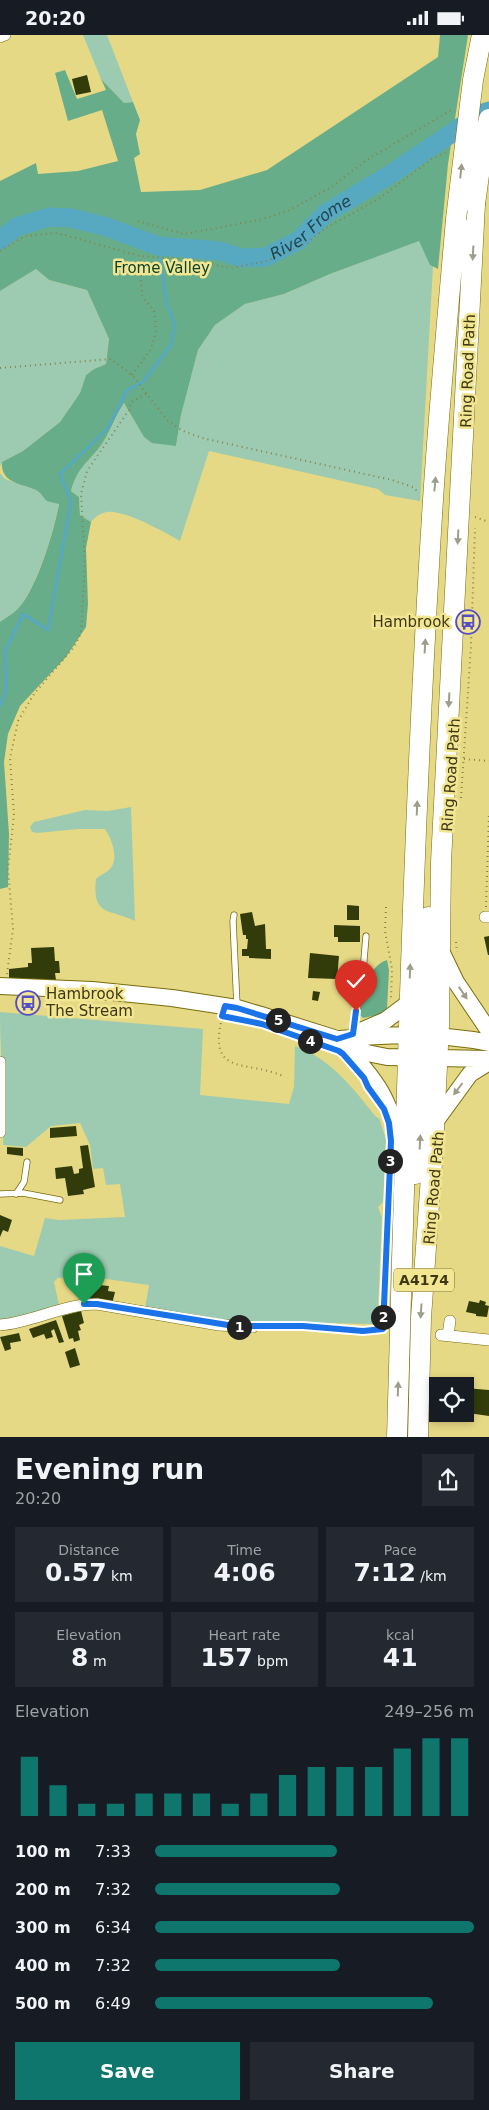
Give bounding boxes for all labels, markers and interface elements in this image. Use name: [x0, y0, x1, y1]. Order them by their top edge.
text: 20:20: [25, 7, 85, 29]
one-way arrow: [457, 162, 465, 178]
water label: River Frome: [267, 191, 355, 263]
one-way arrow: [468, 245, 476, 261]
park label: Frome Valley: [114, 259, 210, 277]
street label: Ring Road Path: [457, 314, 479, 428]
one-way arrow: [431, 475, 439, 491]
one-way arrow: [454, 530, 462, 546]
bus stop icon: Hambrook: [455, 609, 481, 635]
place label: Hambrook: [373, 613, 450, 631]
one-way arrow: [422, 638, 430, 654]
one-way arrow: [445, 692, 453, 708]
street label: Ring Road Path: [438, 718, 464, 832]
one-way arrow: [414, 800, 422, 816]
pin: [335, 960, 377, 1011]
one-way arrow: [407, 962, 415, 978]
icon: check: [342, 967, 370, 995]
place label: Hambrook The Stream: [45, 985, 133, 1020]
one-way arrow: [458, 986, 468, 999]
bus stop icon: Hambrook The Stream: [15, 990, 41, 1016]
pin: 5: [266, 1007, 290, 1033]
text: 5: [274, 1012, 283, 1028]
pin: 4: [298, 1029, 322, 1053]
text: 4: [306, 1033, 315, 1049]
one-way arrow: [453, 1082, 464, 1095]
street label: Ring Road Path: [420, 1131, 448, 1245]
one-way arrow: [416, 1133, 424, 1149]
pin: 3: [378, 1149, 402, 1173]
text: 3: [386, 1153, 395, 1169]
pin: [63, 1253, 105, 1304]
icon: arrive: [70, 1260, 98, 1288]
road number: A4174: [394, 1269, 454, 1291]
one-way arrow: [417, 1303, 425, 1319]
pin: 2: [370, 1305, 396, 1329]
text: 2: [379, 1309, 388, 1325]
pin: 1: [226, 1315, 252, 1339]
text: 1: [235, 1319, 244, 1335]
map controls: [429, 1377, 474, 1422]
button: locate: [429, 1377, 474, 1422]
one-way arrow: [394, 1381, 402, 1397]
text: Evening run: [15, 1453, 204, 1486]
button: share: [422, 1454, 474, 1506]
text: 20:20: [15, 1489, 61, 1508]
text: Distance: [58, 1542, 119, 1558]
text: Time: [227, 1542, 262, 1558]
text: Pace: [384, 1542, 417, 1558]
text: 0.57: [45, 1558, 107, 1587]
text: 4:06: [213, 1558, 276, 1587]
text: 7:12: [354, 1558, 416, 1587]
text: km: [107, 1568, 133, 1584]
text: /km: [416, 1568, 447, 1584]
text: Elevation: [56, 1627, 121, 1643]
text: Heart rate: [209, 1627, 280, 1643]
text: kcal: [386, 1627, 414, 1643]
text: 8: [71, 1643, 88, 1672]
text: 157: [200, 1643, 253, 1672]
text: 41: [383, 1643, 418, 1672]
text: m: [88, 1653, 107, 1669]
text: bpm: [253, 1653, 289, 1669]
text: Elevation: [15, 1702, 89, 1721]
text: 249–256 m: [384, 1702, 474, 1721]
text: 100 m: [15, 1842, 71, 1861]
text: 7:33: [95, 1842, 131, 1861]
text: 200 m: [15, 1880, 71, 1899]
text: 7:32: [95, 1880, 131, 1899]
text: 300 m: [15, 1918, 71, 1937]
text: 6:34: [95, 1918, 131, 1937]
text: 400 m: [15, 1956, 71, 1975]
text: 7:32: [95, 1956, 131, 1975]
text: 500 m: [15, 1994, 71, 2013]
text: 6:49: [95, 1994, 131, 2013]
button: Save: [15, 2042, 240, 2100]
button: Share: [250, 2042, 474, 2100]

